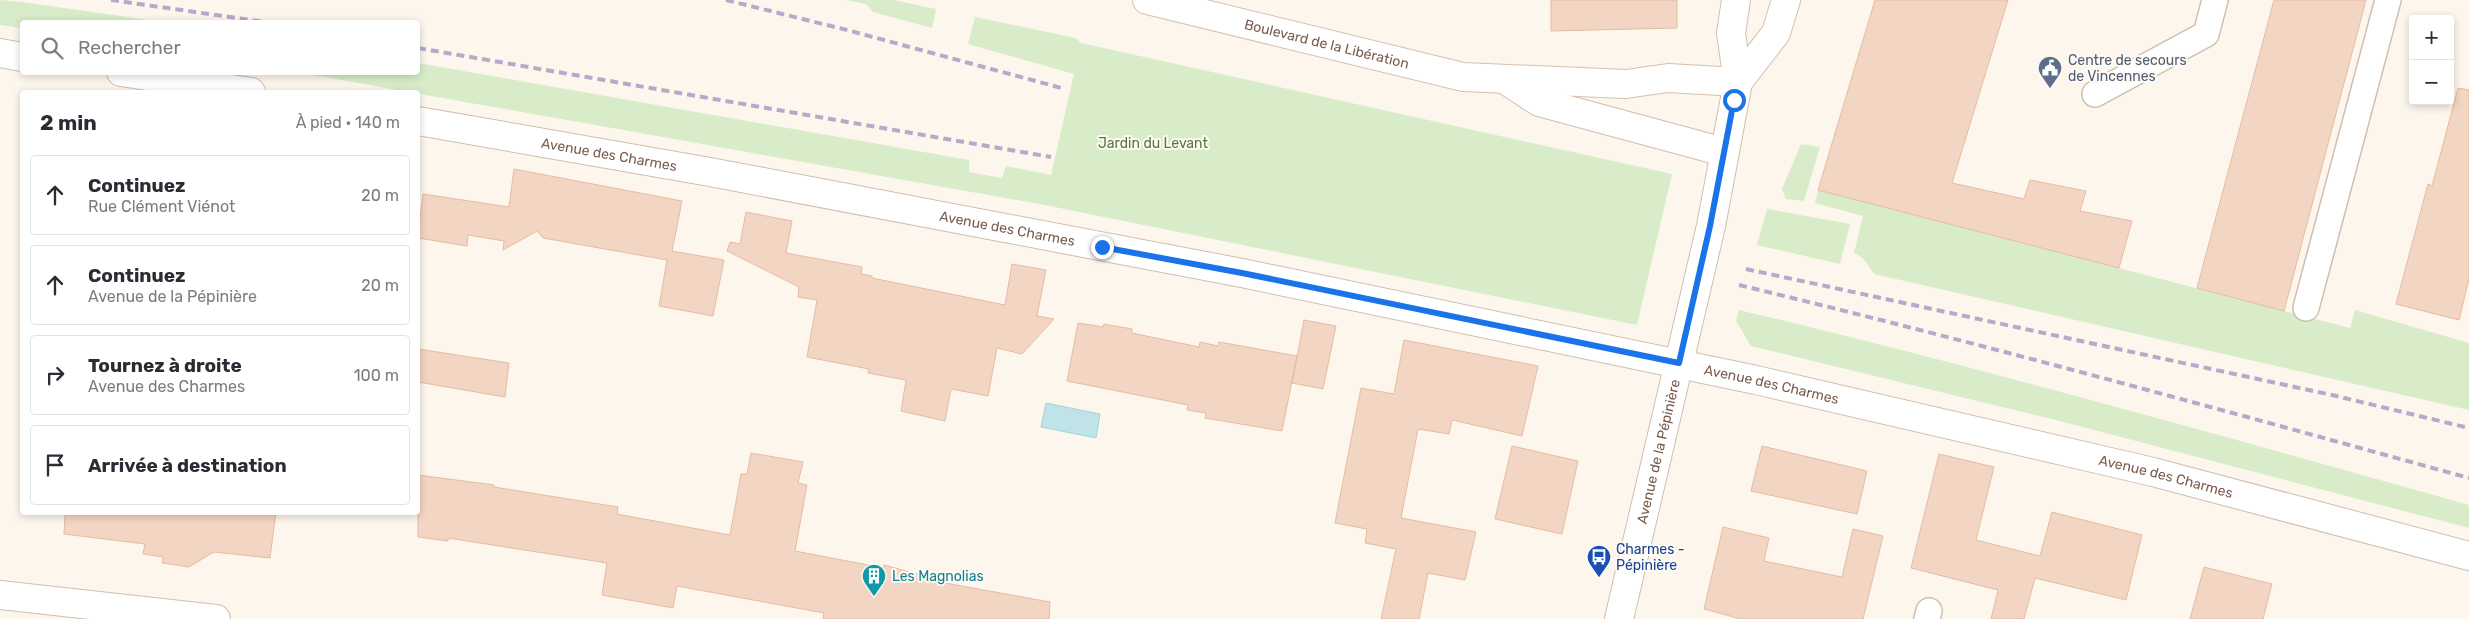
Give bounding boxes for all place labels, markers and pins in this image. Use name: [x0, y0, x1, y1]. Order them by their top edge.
place label: Centre de secours de Vincennes: [2068, 52, 2187, 85]
public building icon: Centre de secours de Vincennes: [2037, 55, 2063, 89]
place label: Charmes - Pépinière: [1616, 541, 1685, 574]
bus stop icon: Charmes - Pépinière: [1586, 544, 1612, 578]
building icon: Les Magnolias: [861, 563, 887, 597]
place label: Les Magnolias: [892, 568, 984, 585]

